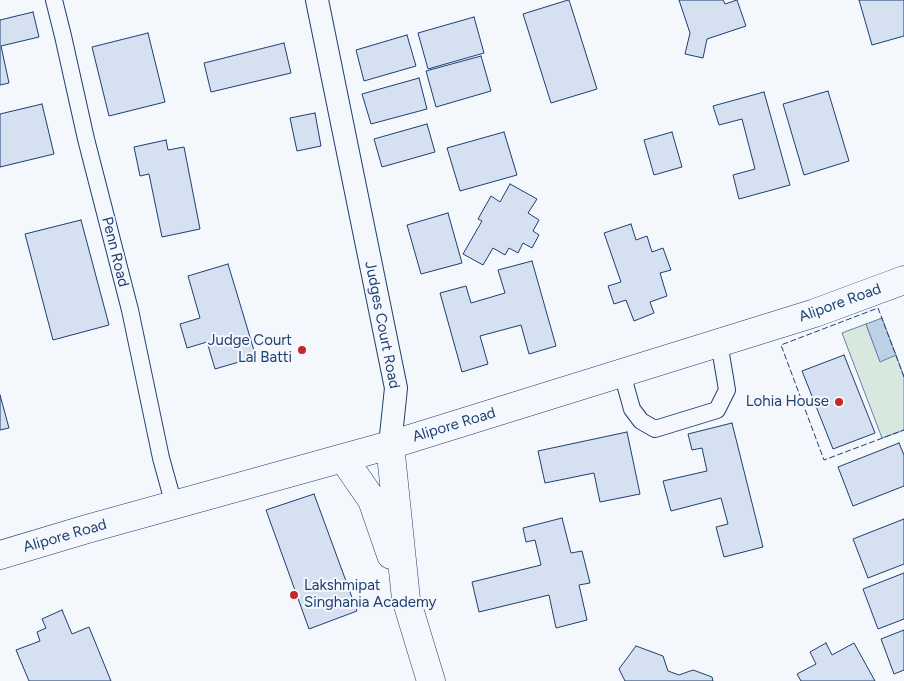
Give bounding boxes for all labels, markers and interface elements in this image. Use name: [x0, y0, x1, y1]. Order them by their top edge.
street label: Penn Road: [98, 215, 132, 289]
street label: Judges Court Road: [361, 260, 403, 390]
street label: Alipore Road: [797, 280, 883, 326]
place label: Judge Court Lal Batti: [208, 332, 292, 367]
marker: Judge Court Lal Batti: [296, 344, 308, 356]
place label: Lohia House: [746, 393, 829, 411]
marker: Lohia House: [833, 396, 845, 408]
street label: Alipore Road: [410, 404, 498, 446]
street label: Alipore Road: [21, 515, 109, 557]
place label: Lakshmipat Singhania Academy: [304, 577, 436, 612]
marker: Lakshmipat Singhania Academy: [288, 589, 300, 601]

